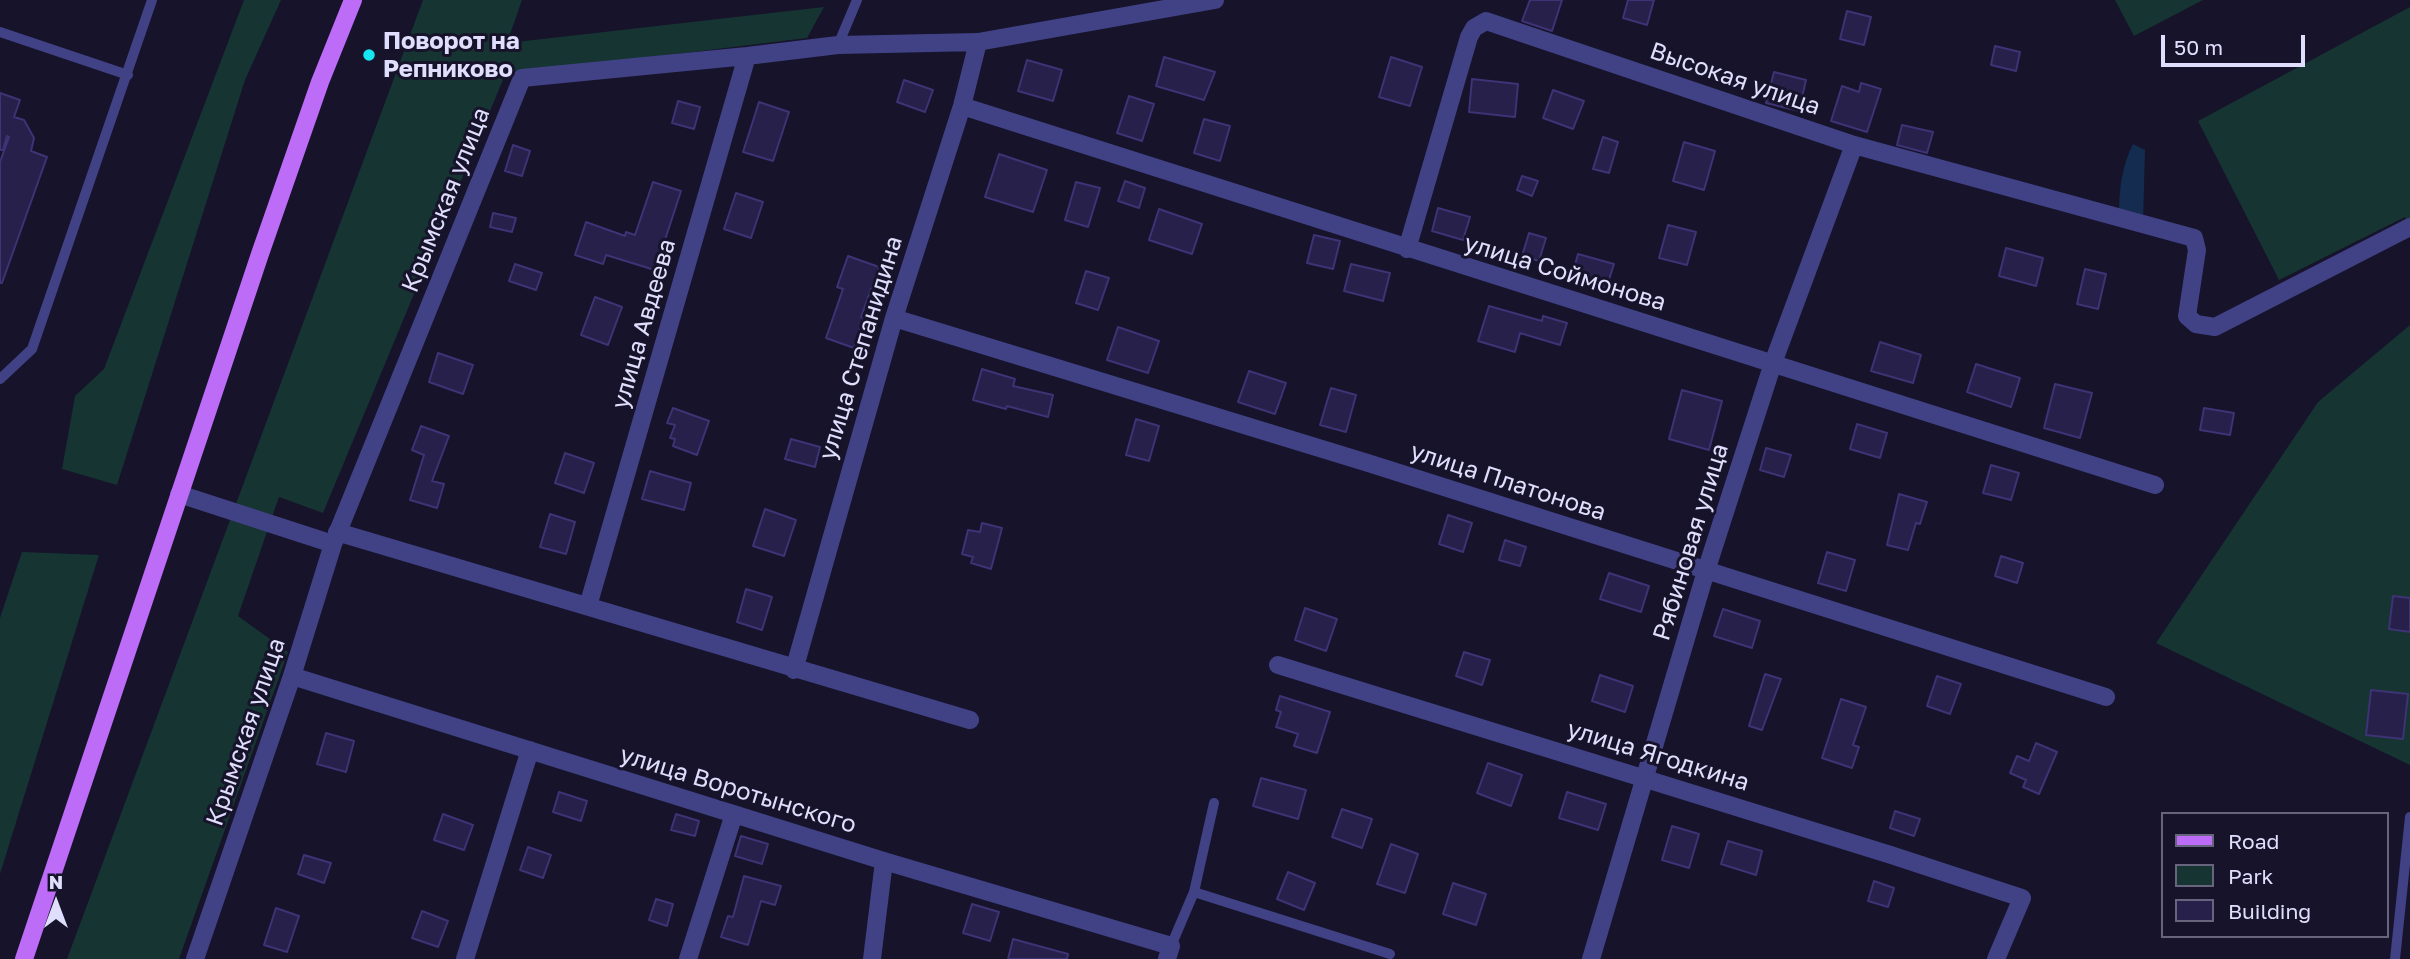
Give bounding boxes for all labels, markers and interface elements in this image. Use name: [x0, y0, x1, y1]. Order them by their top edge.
scale bar: [2165, 21, 2308, 65]
place label: Поворот на Репниково: [383, 27, 520, 83]
text: 50 m: [2174, 34, 2223, 60]
street label: Высокая улица: [1646, 36, 1824, 122]
marker: Поворот на Репниково: [361, 47, 377, 63]
street label: Крымская улица: [396, 103, 496, 297]
street label: улица Соймонова: [1461, 229, 1669, 317]
street label: улица Степанидина: [813, 233, 909, 463]
street label: улица Авдеева: [606, 236, 682, 412]
street label: улица Платонова: [1407, 437, 1609, 527]
street label: Рябиновая улица: [1647, 440, 1735, 644]
street label: Крымская улица: [200, 634, 292, 830]
street label: улица Ягодкина: [1563, 715, 1753, 797]
street label: улица Воротынского: [616, 740, 860, 840]
legend: [2162, 812, 2389, 938]
text: Road: [2228, 828, 2279, 854]
text: Park: [2228, 863, 2273, 889]
north arrow: [21, 868, 91, 938]
text: N: [49, 870, 63, 893]
text: Building: [2228, 898, 2311, 924]

